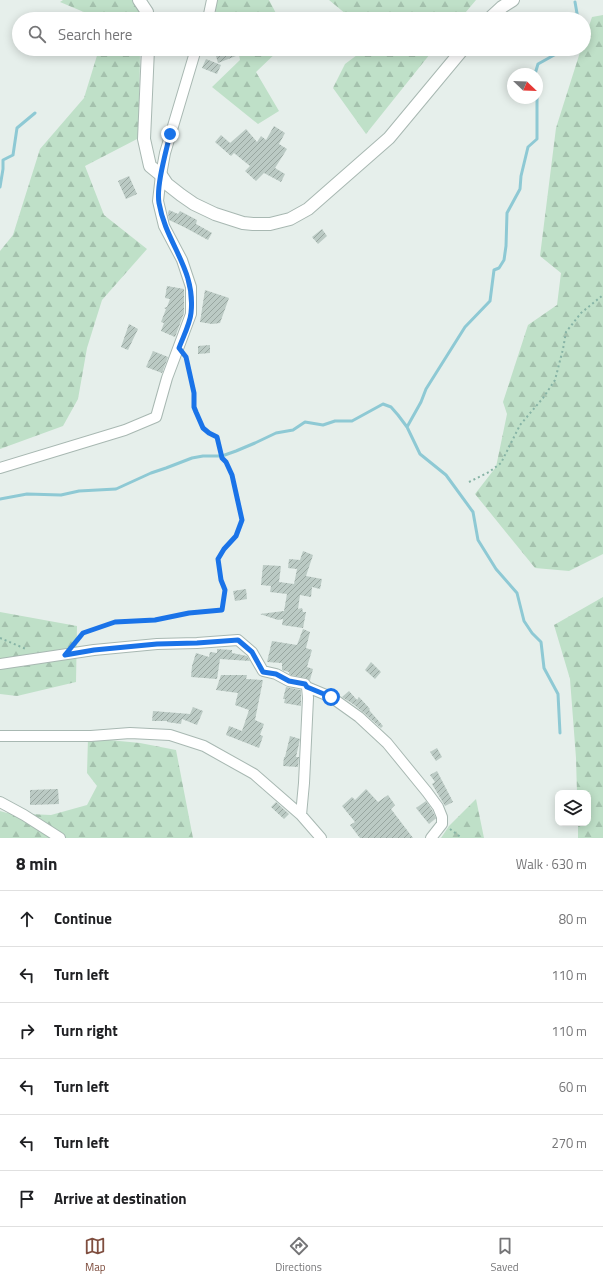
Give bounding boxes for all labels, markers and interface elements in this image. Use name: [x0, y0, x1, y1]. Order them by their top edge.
search box: [12, 12, 591, 56]
icon: search: [26, 23, 48, 45]
text: Search here: [58, 23, 132, 46]
north arrow: [507, 68, 543, 104]
route end: [161, 125, 179, 143]
route start: [322, 688, 340, 706]
map controls: [555, 790, 591, 826]
button: layers: [555, 790, 591, 826]
text: 8 min: [16, 851, 57, 877]
text: Walk · 630 m: [516, 854, 587, 874]
text: Continue: [54, 907, 112, 930]
icon: ahead: [16, 908, 38, 930]
text: 80 m: [559, 909, 587, 929]
text: Turn left: [54, 963, 109, 986]
icon: left: [16, 964, 38, 986]
text: 110 m: [551, 965, 587, 985]
text: Turn right: [54, 1019, 118, 1042]
icon: right: [16, 1020, 38, 1042]
text: 110 m: [551, 1021, 587, 1041]
text: Turn left: [54, 1075, 109, 1098]
icon: left: [16, 1076, 38, 1098]
text: 60 m: [559, 1077, 587, 1097]
text: Turn left: [54, 1131, 109, 1154]
icon: left: [16, 1132, 38, 1154]
text: 270 m: [551, 1133, 587, 1153]
text: Arrive at destination: [54, 1187, 187, 1210]
icon: arrive: [16, 1188, 38, 1210]
tab: Map: [84, 1235, 106, 1275]
tab: Directions: [275, 1235, 322, 1275]
tab: Saved: [491, 1235, 519, 1275]

